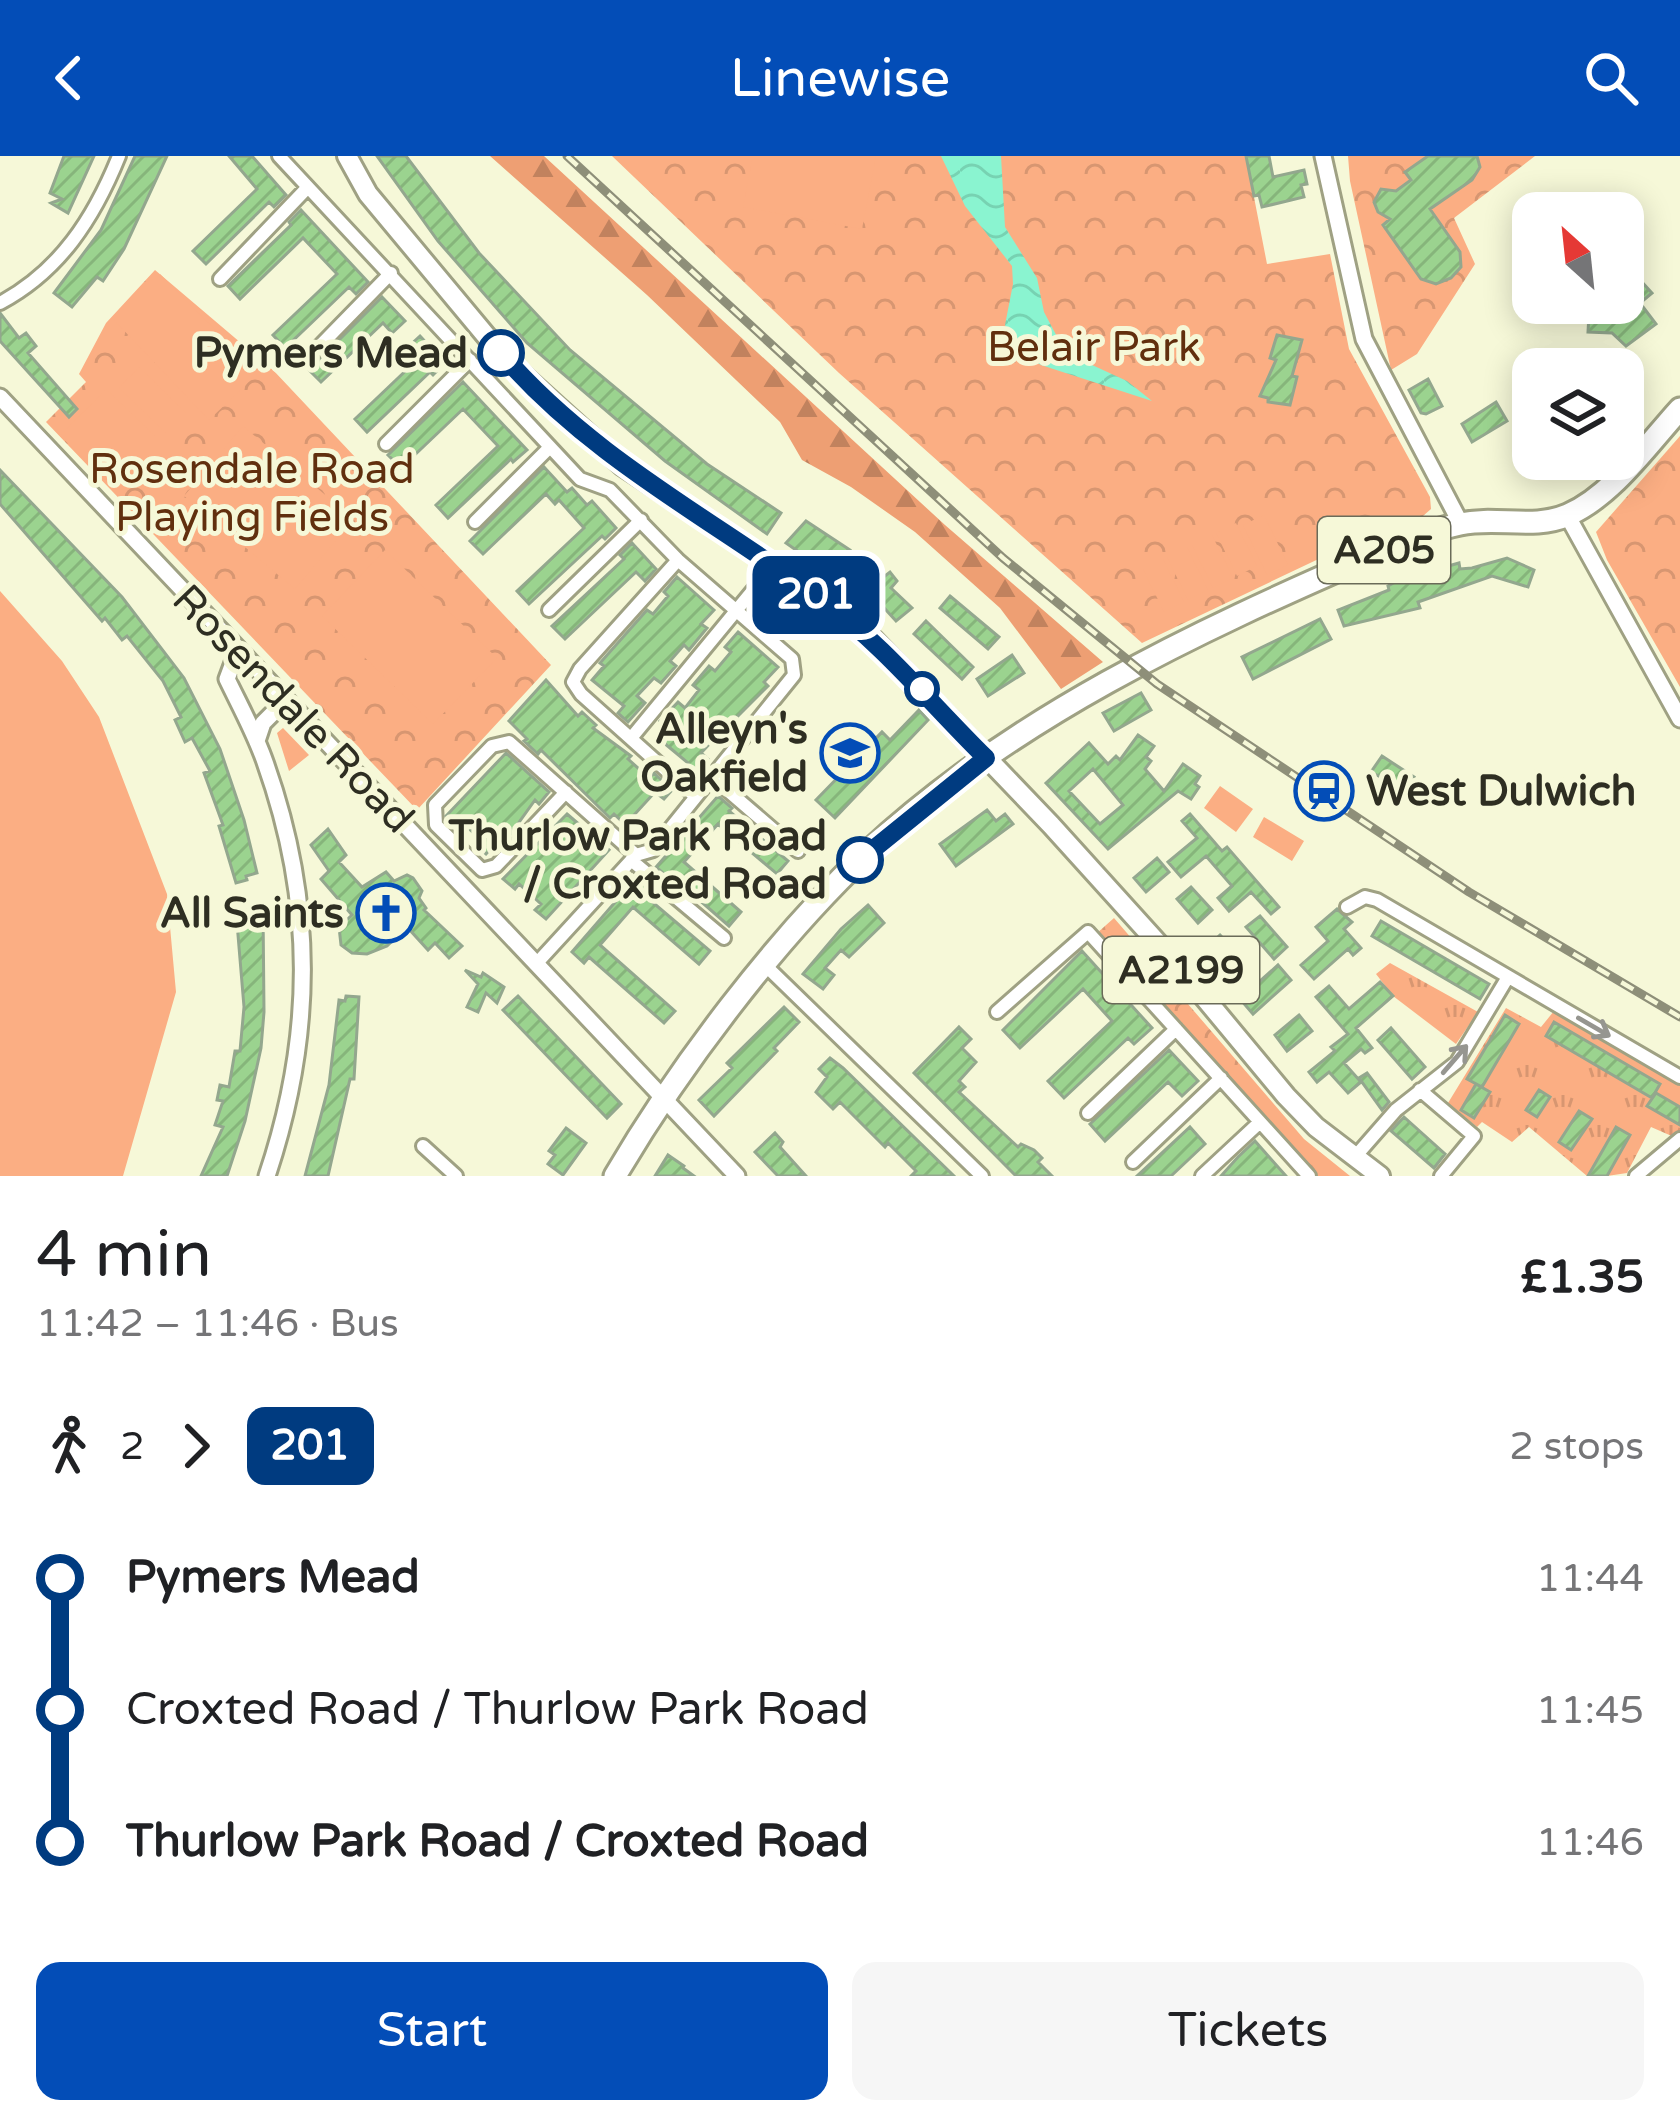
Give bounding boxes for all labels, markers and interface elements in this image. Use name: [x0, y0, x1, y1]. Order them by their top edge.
icon: back: [36, 45, 102, 111]
icon: search: [1578, 45, 1644, 111]
text: Linewise: [730, 46, 950, 111]
north arrow: [1512, 192, 1644, 324]
map controls: [1512, 192, 1644, 480]
park label: Belair Park: [987, 322, 1201, 373]
place label: Pymers Mead: [194, 328, 468, 379]
marker: Pymers Mead: [479, 331, 523, 375]
button: layers: [1512, 348, 1644, 480]
park label: Rosendale Road Playing Fields: [89, 444, 415, 543]
road number: A205: [1318, 517, 1450, 583]
line badge: 201: [747, 556, 885, 634]
text: 201: [776, 569, 856, 620]
street label: Rosendale Road: [162, 574, 424, 844]
unlabelled marker: [906, 673, 938, 705]
place label: Alleyn's Oakfield: [640, 704, 808, 803]
school or university icon: Alleyn's Oakfield: [819, 722, 881, 784]
station icon: West Dulwich: [1293, 760, 1355, 822]
place label: West Dulwich: [1366, 766, 1636, 817]
place label: Thurlow Park Road / Croxted Road: [448, 811, 827, 910]
marker: Thurlow Park Road / Croxted Road: [838, 838, 882, 882]
church icon: All Saints: [355, 882, 417, 944]
place label: All Saints: [160, 888, 344, 939]
road number: A2199: [1103, 937, 1259, 1003]
one-way arrow: [1576, 1016, 1611, 1040]
one-way arrow: [1440, 1044, 1468, 1074]
text: 4 min: [36, 1215, 212, 1295]
text: £1.35: [1520, 1251, 1644, 1305]
text: 11:42 – 11:46 · Bus: [36, 1300, 399, 1347]
icon: walk: [36, 1413, 102, 1479]
icon: forward: [163, 1413, 229, 1479]
text: 201: [271, 1420, 350, 1471]
text: 2: [120, 1423, 145, 1470]
text: 2 stops: [1509, 1423, 1644, 1470]
text: Pymers Mead: [126, 1551, 420, 1605]
text: 11:44: [1536, 1555, 1644, 1602]
text: Croxted Road / Thurlow Park Road: [126, 1683, 869, 1737]
text: 11:45: [1536, 1687, 1644, 1734]
text: Thurlow Park Road / Croxted Road: [126, 1815, 869, 1869]
text: 11:46: [1536, 1819, 1644, 1866]
button: Start: [36, 1962, 828, 2100]
button: Tickets: [852, 1962, 1644, 2100]

